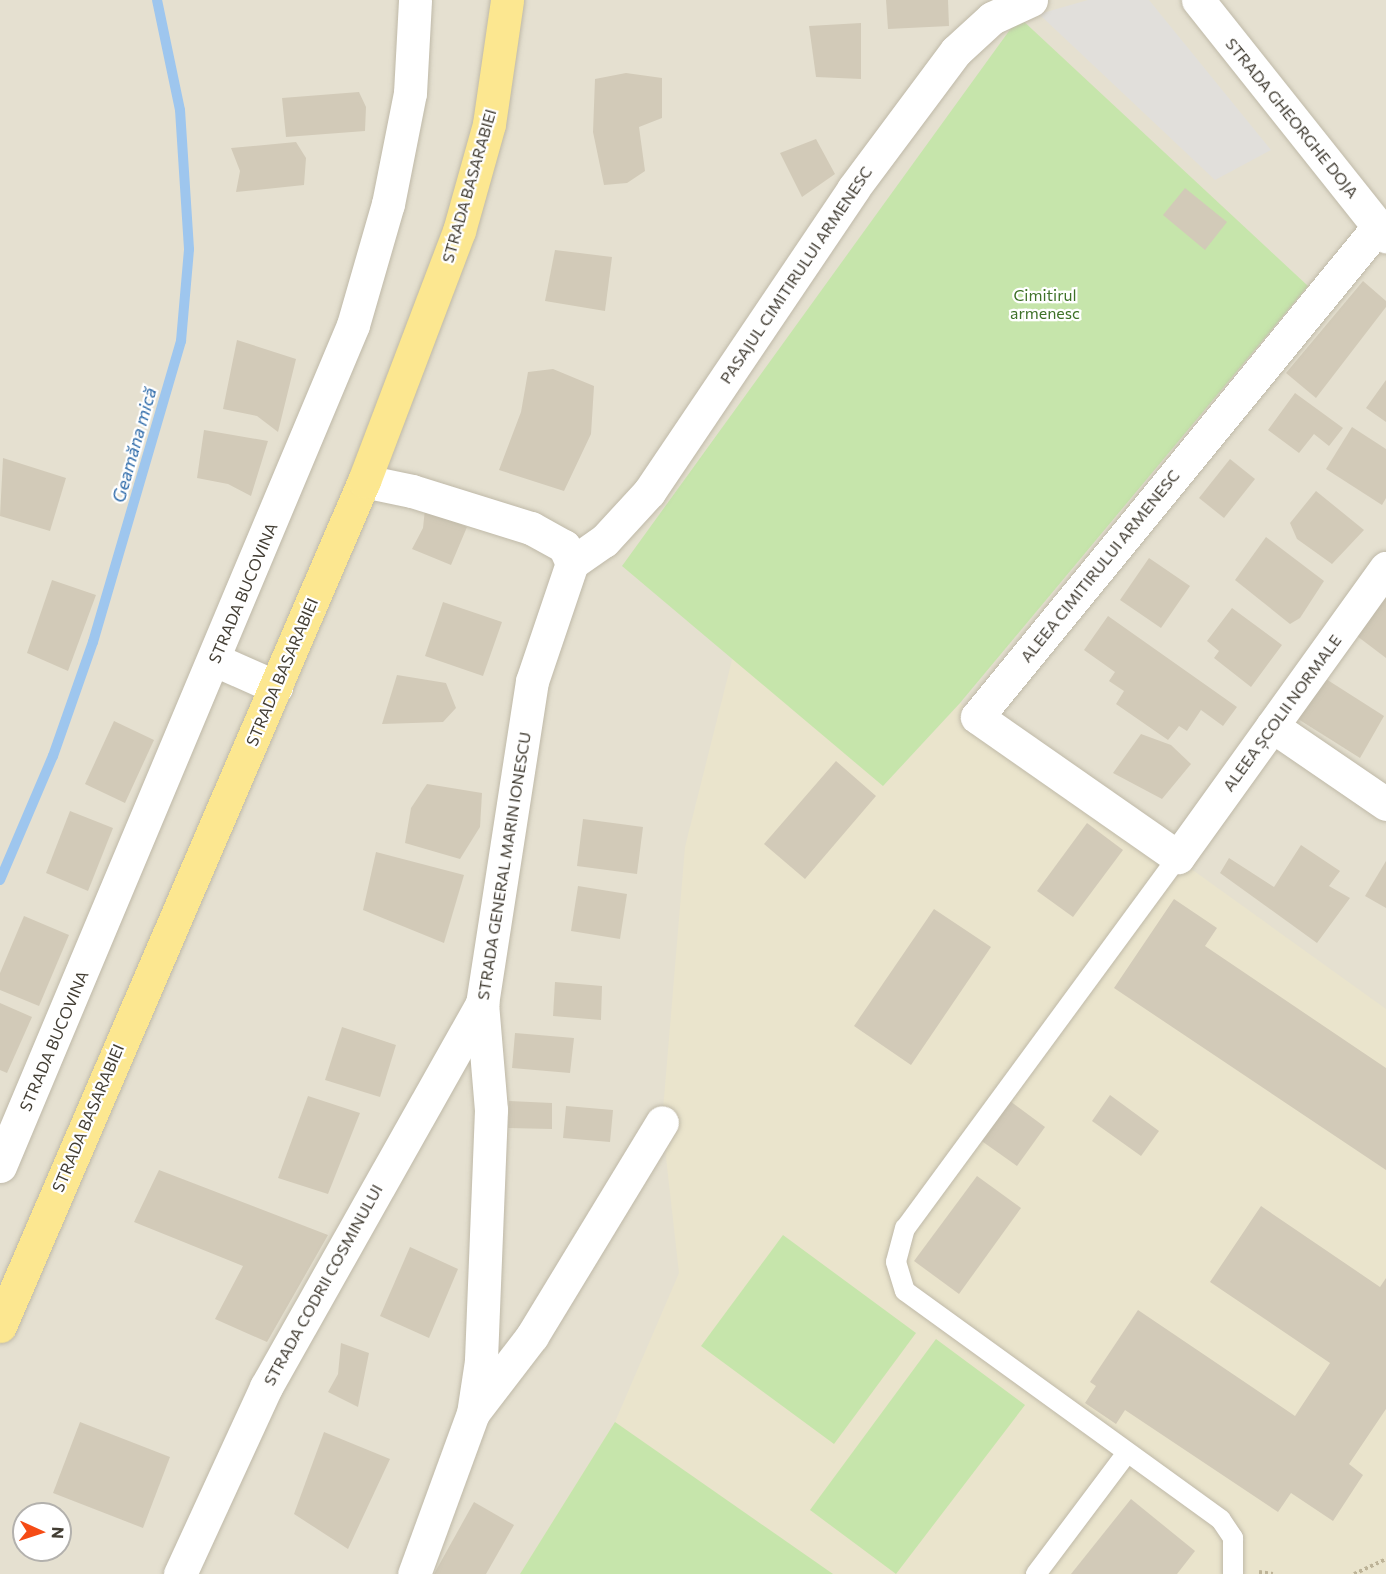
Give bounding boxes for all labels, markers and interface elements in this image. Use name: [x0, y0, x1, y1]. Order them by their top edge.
street label: STRADA GHEORGHE DOJA: [1222, 34, 1362, 202]
street label: STRADA BASARABIEI: [438, 107, 500, 265]
street label: PASAJUL CIMITIRULUI ARMENESC: [716, 163, 876, 387]
park label: Cimitirul armenesc: [1010, 285, 1080, 323]
water label: Geamăna mică: [107, 385, 161, 505]
street label: ALEEA CIMITIRULUI ARMENESC: [1016, 466, 1184, 666]
street label: STRADA BUCOVINA: [205, 520, 281, 666]
street label: STRADA BASARABIEI: [242, 595, 322, 749]
street label: ALEEA ȘCOLII NORMALE: [1219, 631, 1345, 795]
street label: STRADA GENERAL MARIN IONESCU: [473, 731, 535, 1001]
street label: STRADA BUCOVINA: [16, 968, 92, 1114]
street label: STRADA BASARABIEI: [48, 1041, 128, 1195]
street label: STRADA CODRII COSMINULUI: [260, 1181, 386, 1389]
north arrow: [12, 1502, 72, 1562]
text: N: [49, 1526, 68, 1539]

